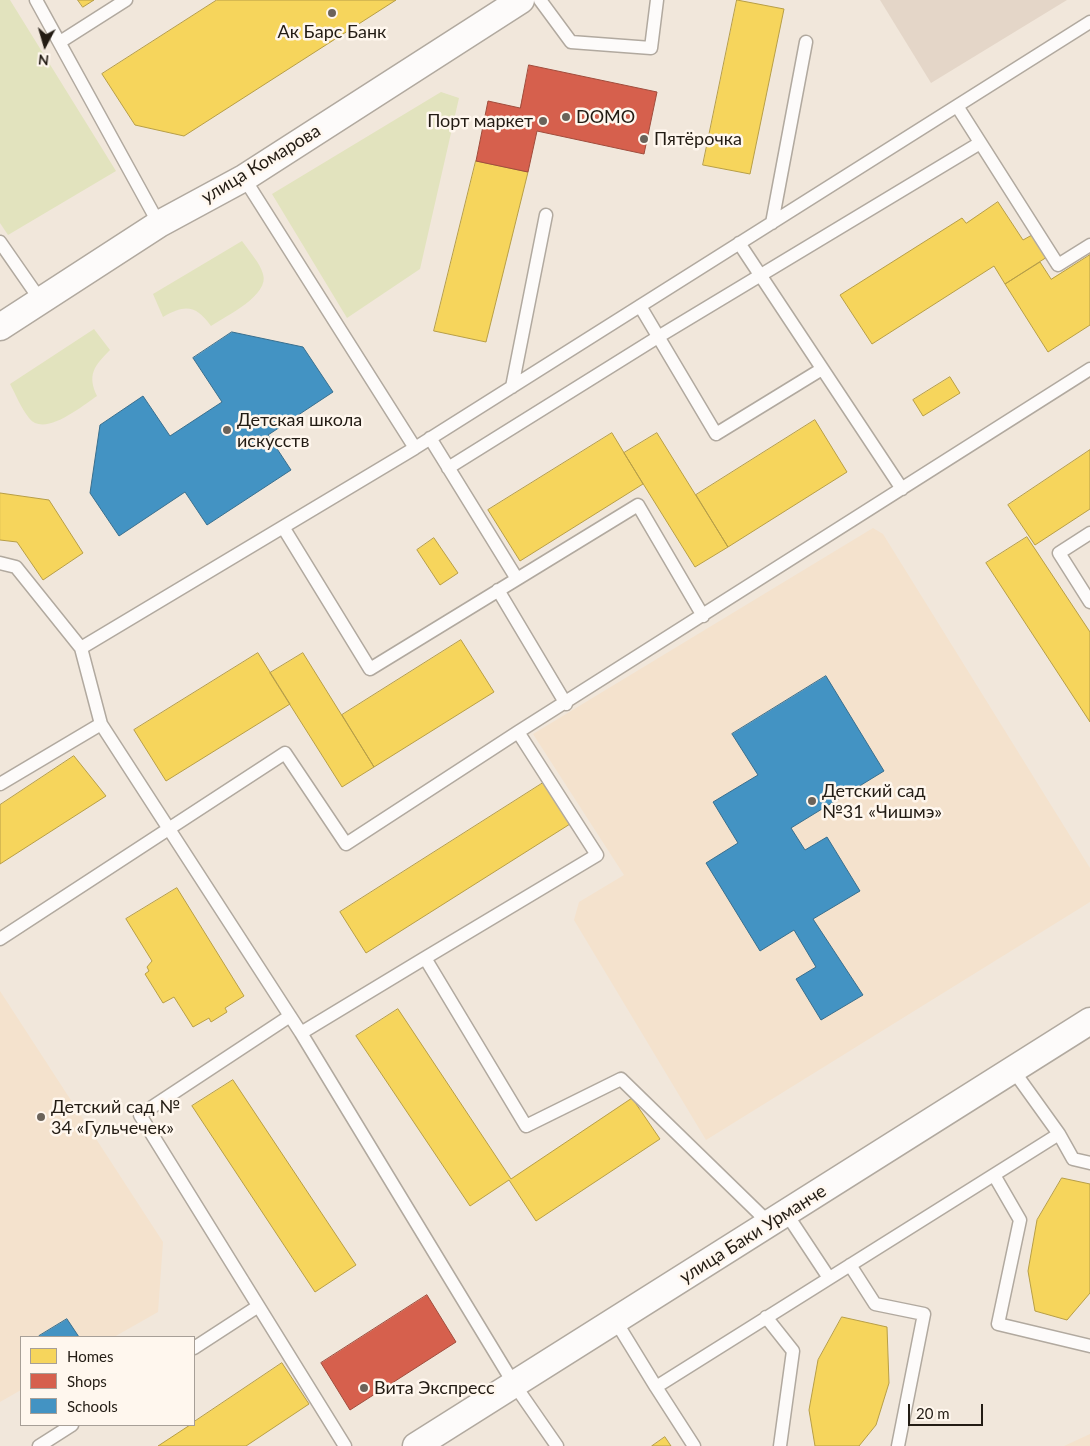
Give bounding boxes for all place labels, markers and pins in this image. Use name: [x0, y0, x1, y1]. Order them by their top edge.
marker: Ак Барс Банк: [326, 7, 338, 19]
place label: Ак Барс Банк: [278, 21, 386, 43]
place label: DOMO: [576, 106, 635, 128]
place label: Порт маркет: [427, 110, 533, 132]
marker: DOMO: [560, 111, 572, 123]
marker: Порт маркет: [537, 115, 549, 127]
place label: Пятёрочка: [654, 128, 742, 150]
marker: Пятёрочка: [638, 133, 650, 145]
place label: Детская школа искусств: [237, 409, 362, 452]
marker: Детская школа искусств: [221, 424, 233, 436]
place label: Детский сад №31 «Чишмэ»: [822, 780, 942, 822]
marker: Детский сад №31 «Чишмэ»: [806, 795, 818, 807]
place label: Детский сад № 34 «Гульчечек»: [51, 1096, 180, 1138]
marker: Детский сад № 34 «Гульчечек»: [35, 1111, 47, 1123]
place label: Вита Экспресс: [374, 1377, 495, 1399]
marker: Вита Экспресс: [358, 1382, 370, 1394]

